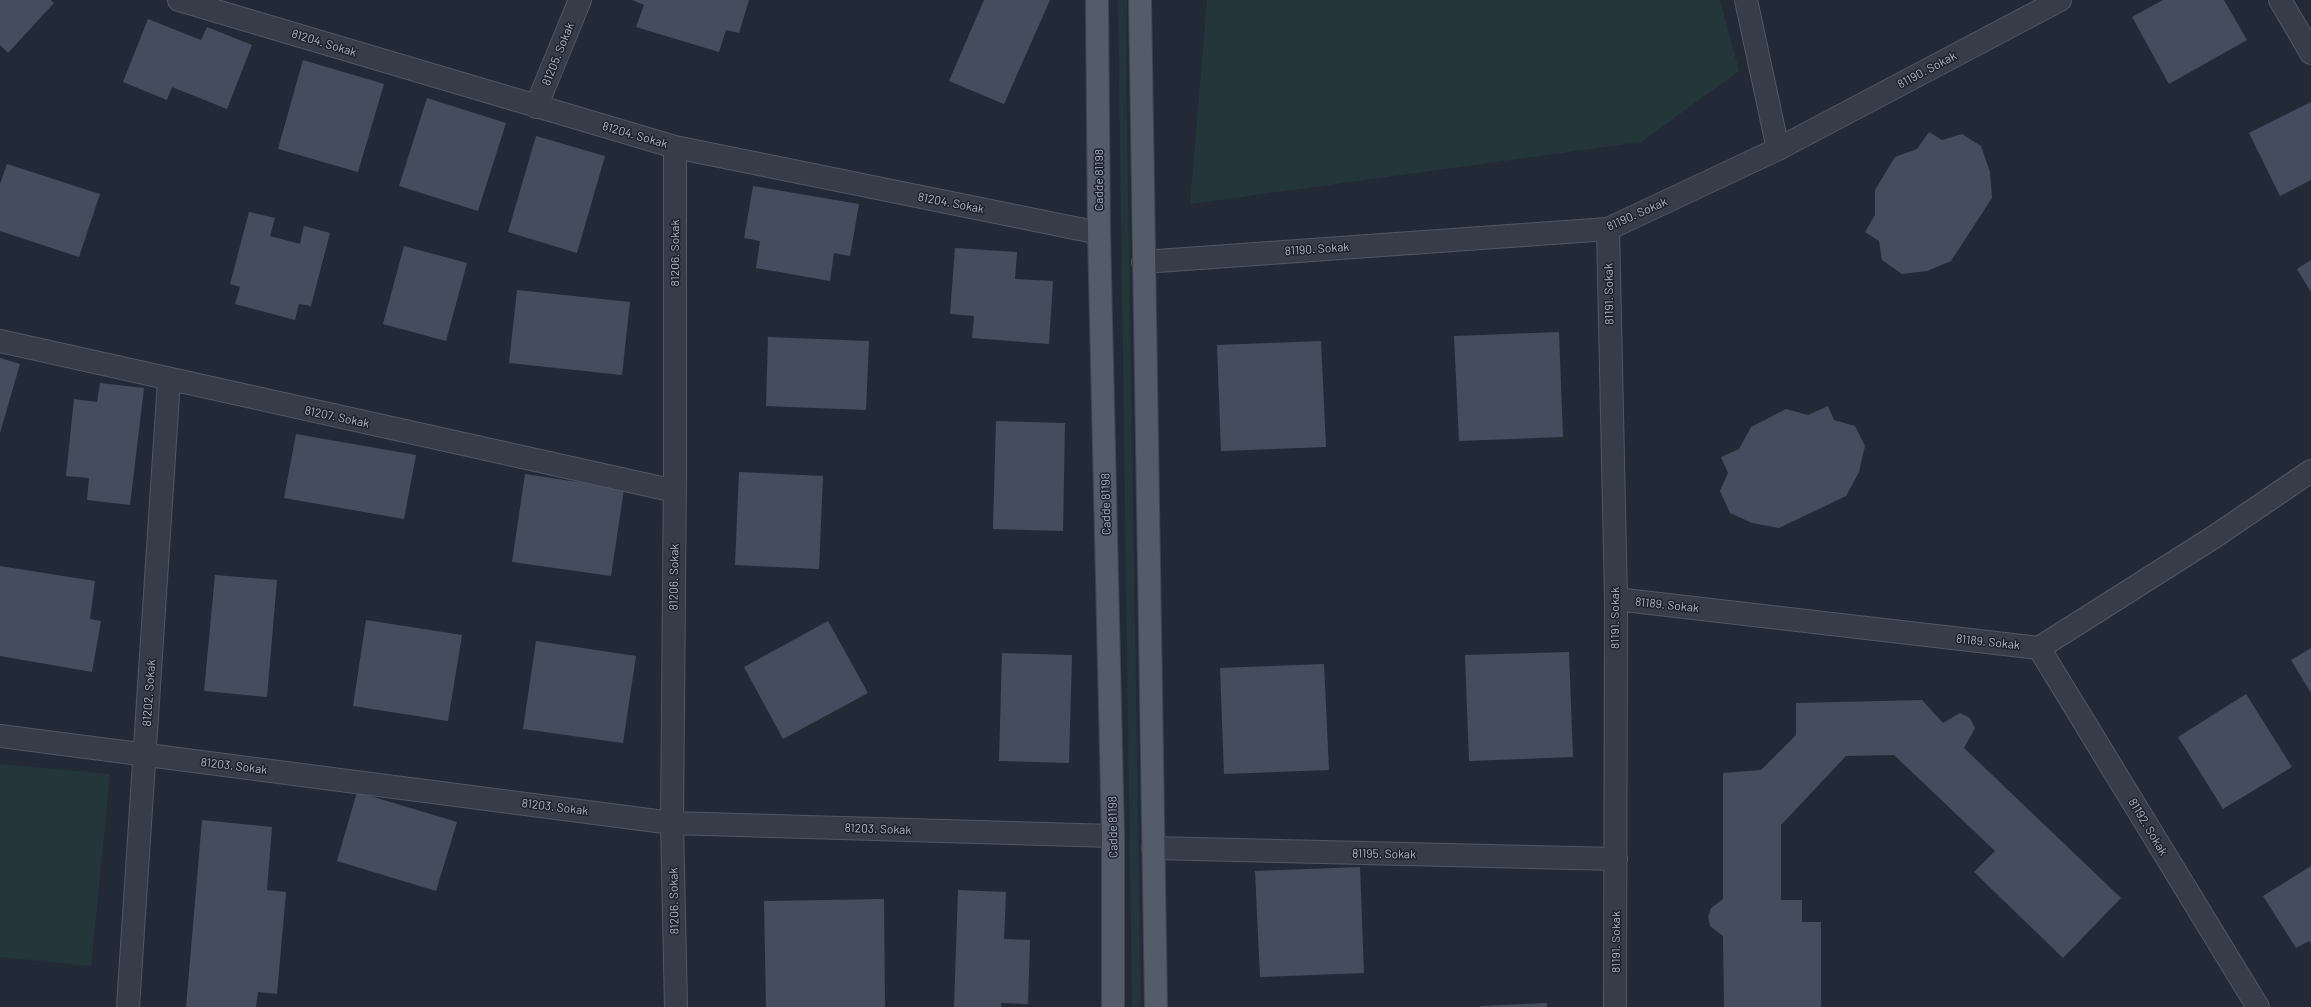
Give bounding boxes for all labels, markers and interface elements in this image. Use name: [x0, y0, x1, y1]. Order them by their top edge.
street label: 81205. Sokak: [539, 20, 577, 88]
street label: 81204. Sokak: [290, 26, 358, 60]
street label: 81190. Sokak: [1895, 48, 1959, 92]
street label: 81204. Sokak: [601, 119, 669, 151]
street label: Cadde 81198: [1092, 149, 1106, 211]
street label: 81204. Sokak: [917, 190, 985, 216]
street label: 81190. Sokak: [1605, 194, 1669, 234]
street label: 81206. Sokak: [668, 220, 682, 286]
street label: 81190. Sokak: [1284, 240, 1350, 258]
street label: 81191. Sokak: [1601, 263, 1617, 325]
street label: 81207. Sokak: [303, 403, 371, 431]
street label: Cadde 81198: [1098, 473, 1114, 535]
street label: 81206. Sokak: [666, 543, 682, 611]
street label: 81191. Sokak: [1608, 587, 1622, 649]
street label: 81189. Sokak: [1634, 594, 1700, 616]
street label: 81189. Sokak: [1955, 631, 2021, 653]
street label: 81202. Sokak: [139, 659, 159, 727]
street label: 81203. Sokak: [200, 755, 268, 777]
street label: 81203. Sokak: [521, 796, 589, 818]
street label: Cadde 81198: [1105, 796, 1121, 858]
street label: 81192. Sokak: [2125, 796, 2171, 858]
street label: 81203. Sokak: [844, 821, 912, 837]
street label: 81195. Sokak: [1352, 846, 1416, 862]
street label: 81206. Sokak: [666, 867, 682, 935]
street label: 81191. Sokak: [1609, 911, 1623, 973]

